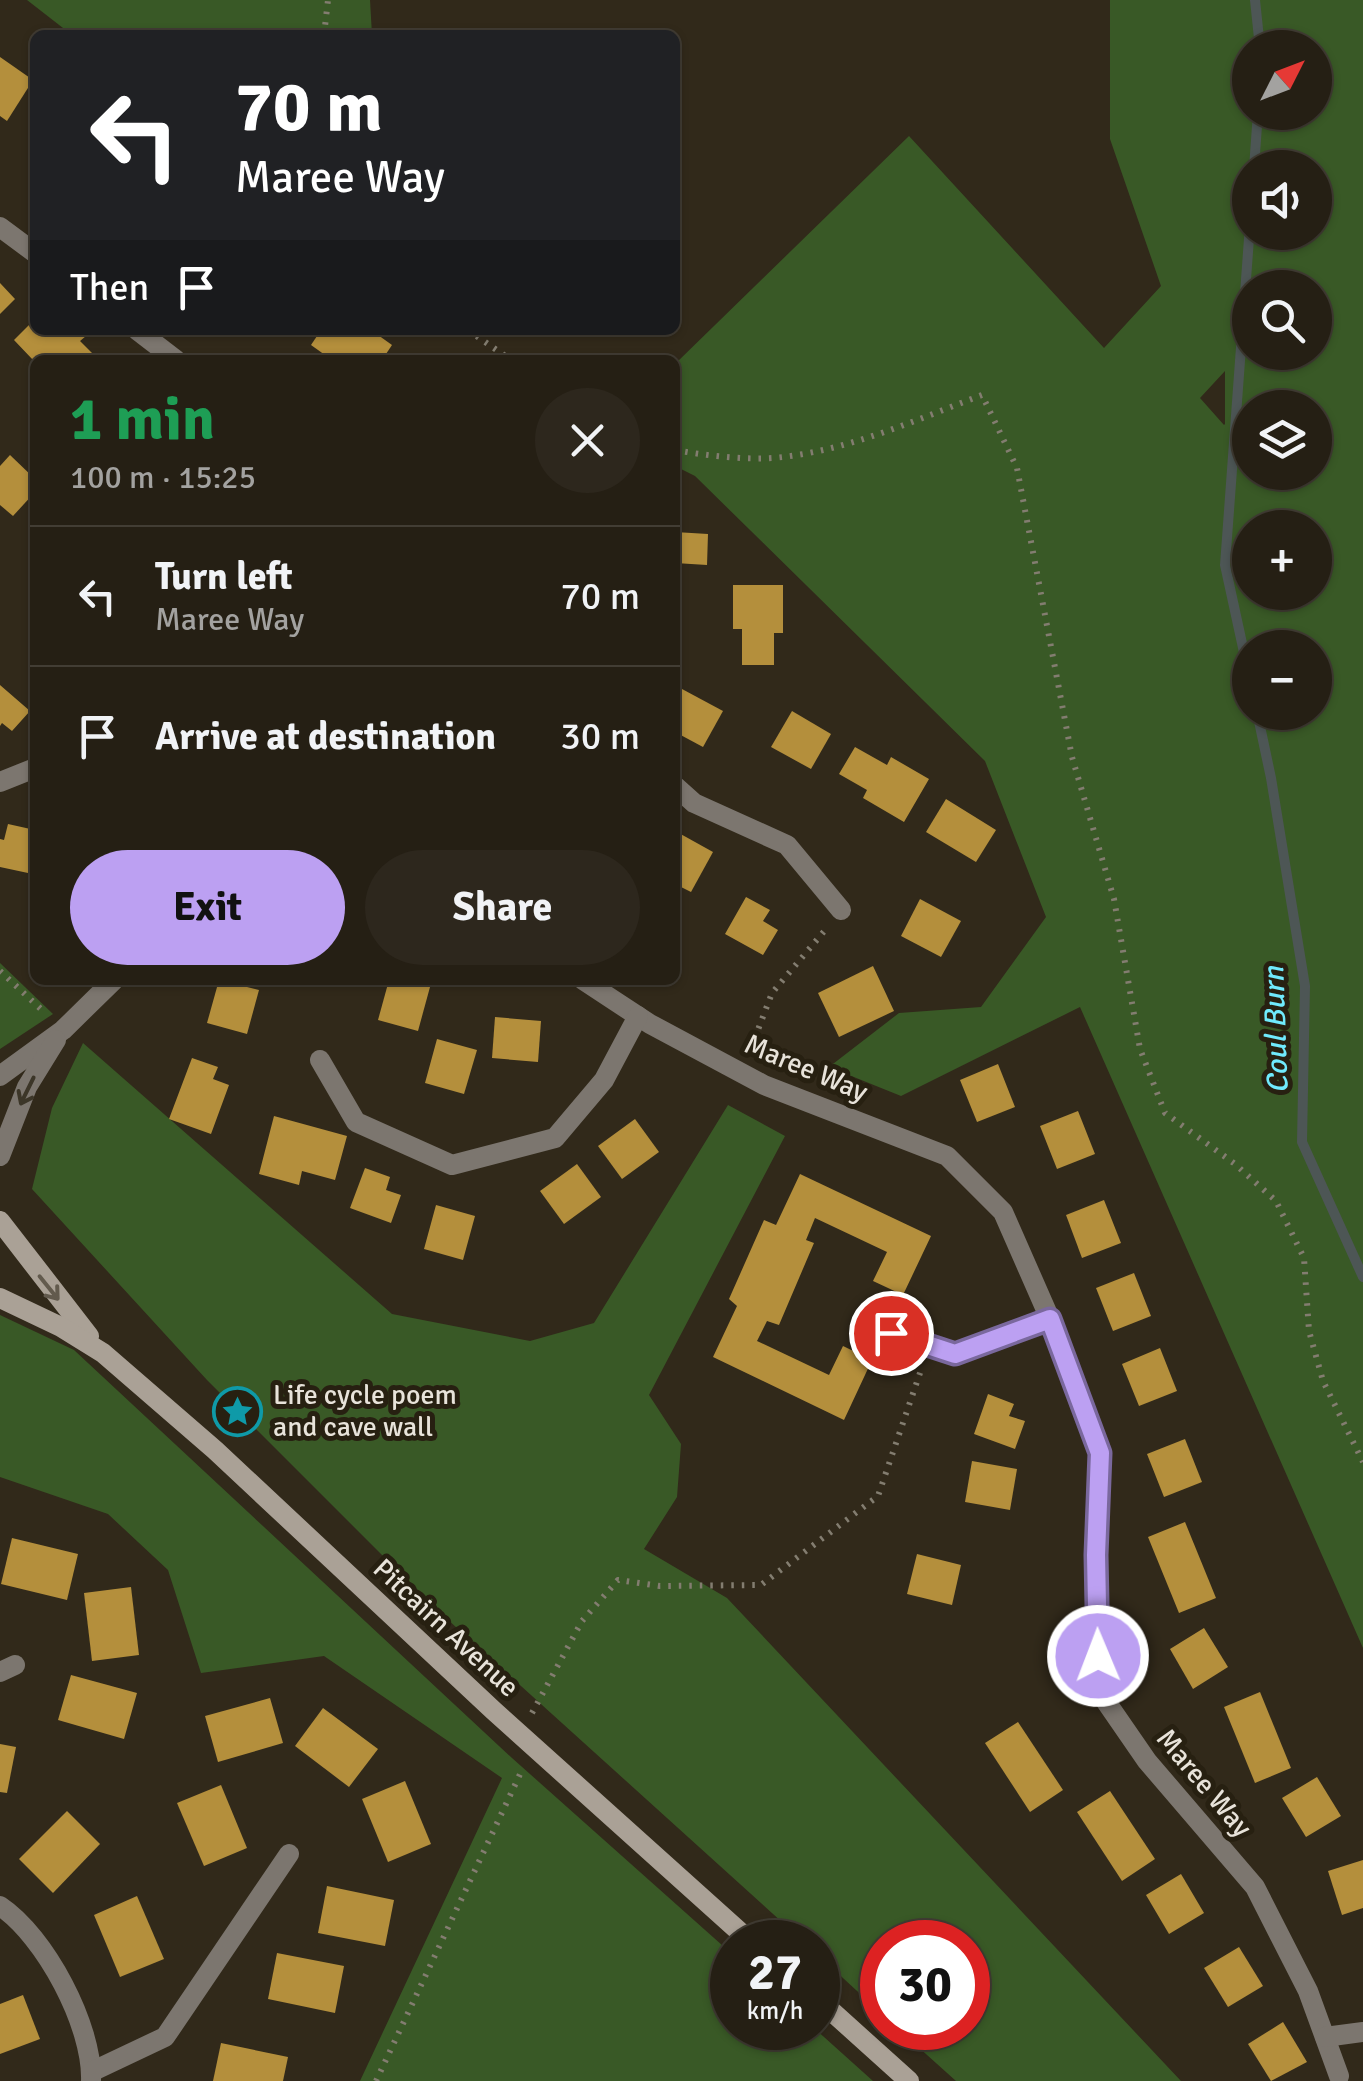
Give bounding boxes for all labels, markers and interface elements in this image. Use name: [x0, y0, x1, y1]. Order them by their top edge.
north arrow: [1232, 30, 1332, 130]
map controls: [1232, 30, 1332, 730]
text: 70 m: [235, 64, 383, 150]
icon: left: [70, 70, 200, 200]
text: Maree Way: [235, 150, 445, 205]
button: sound: [1232, 150, 1332, 250]
icon: arrive: [169, 260, 224, 315]
text: Then: [70, 264, 149, 311]
button: search: [1232, 270, 1332, 370]
text: 1 min: [70, 383, 215, 457]
button: close: [535, 388, 640, 493]
button: layers: [1232, 390, 1332, 490]
text: 100 m · 15:25: [70, 458, 256, 497]
button: +: [1232, 510, 1332, 610]
text: Turn left: [155, 553, 293, 600]
icon: left: [70, 569, 125, 624]
text: 70 m: [560, 573, 640, 620]
text: Maree Way: [155, 600, 304, 639]
button: −: [1232, 630, 1332, 730]
icon: arrive: [70, 709, 125, 764]
text: Arrive at destination: [155, 713, 496, 760]
text: 30 m: [560, 713, 640, 760]
button: Exit: [70, 850, 345, 965]
button: Share: [365, 850, 640, 965]
water label: Coul Burn: [1255, 964, 1297, 1094]
street label: Maree Way: [739, 1027, 873, 1109]
one-way arrow: [17, 1075, 36, 1105]
one-way arrow: [38, 1275, 60, 1301]
pin: [849, 1291, 934, 1376]
icon: arrive: [864, 1306, 919, 1361]
place label: Life cycle poem and cave wall: [273, 1378, 457, 1444]
place icon: Life cycle poem and cave wall: [212, 1385, 264, 1437]
street label: Pitcairn Avenue: [366, 1552, 526, 1704]
position arrow: [1046, 1604, 1150, 1708]
street label: Maree Way: [1149, 1722, 1259, 1844]
speed limit sign: 30: [860, 1920, 990, 2050]
text: 27: [748, 1942, 802, 2004]
text: km/h: [747, 1995, 803, 2026]

